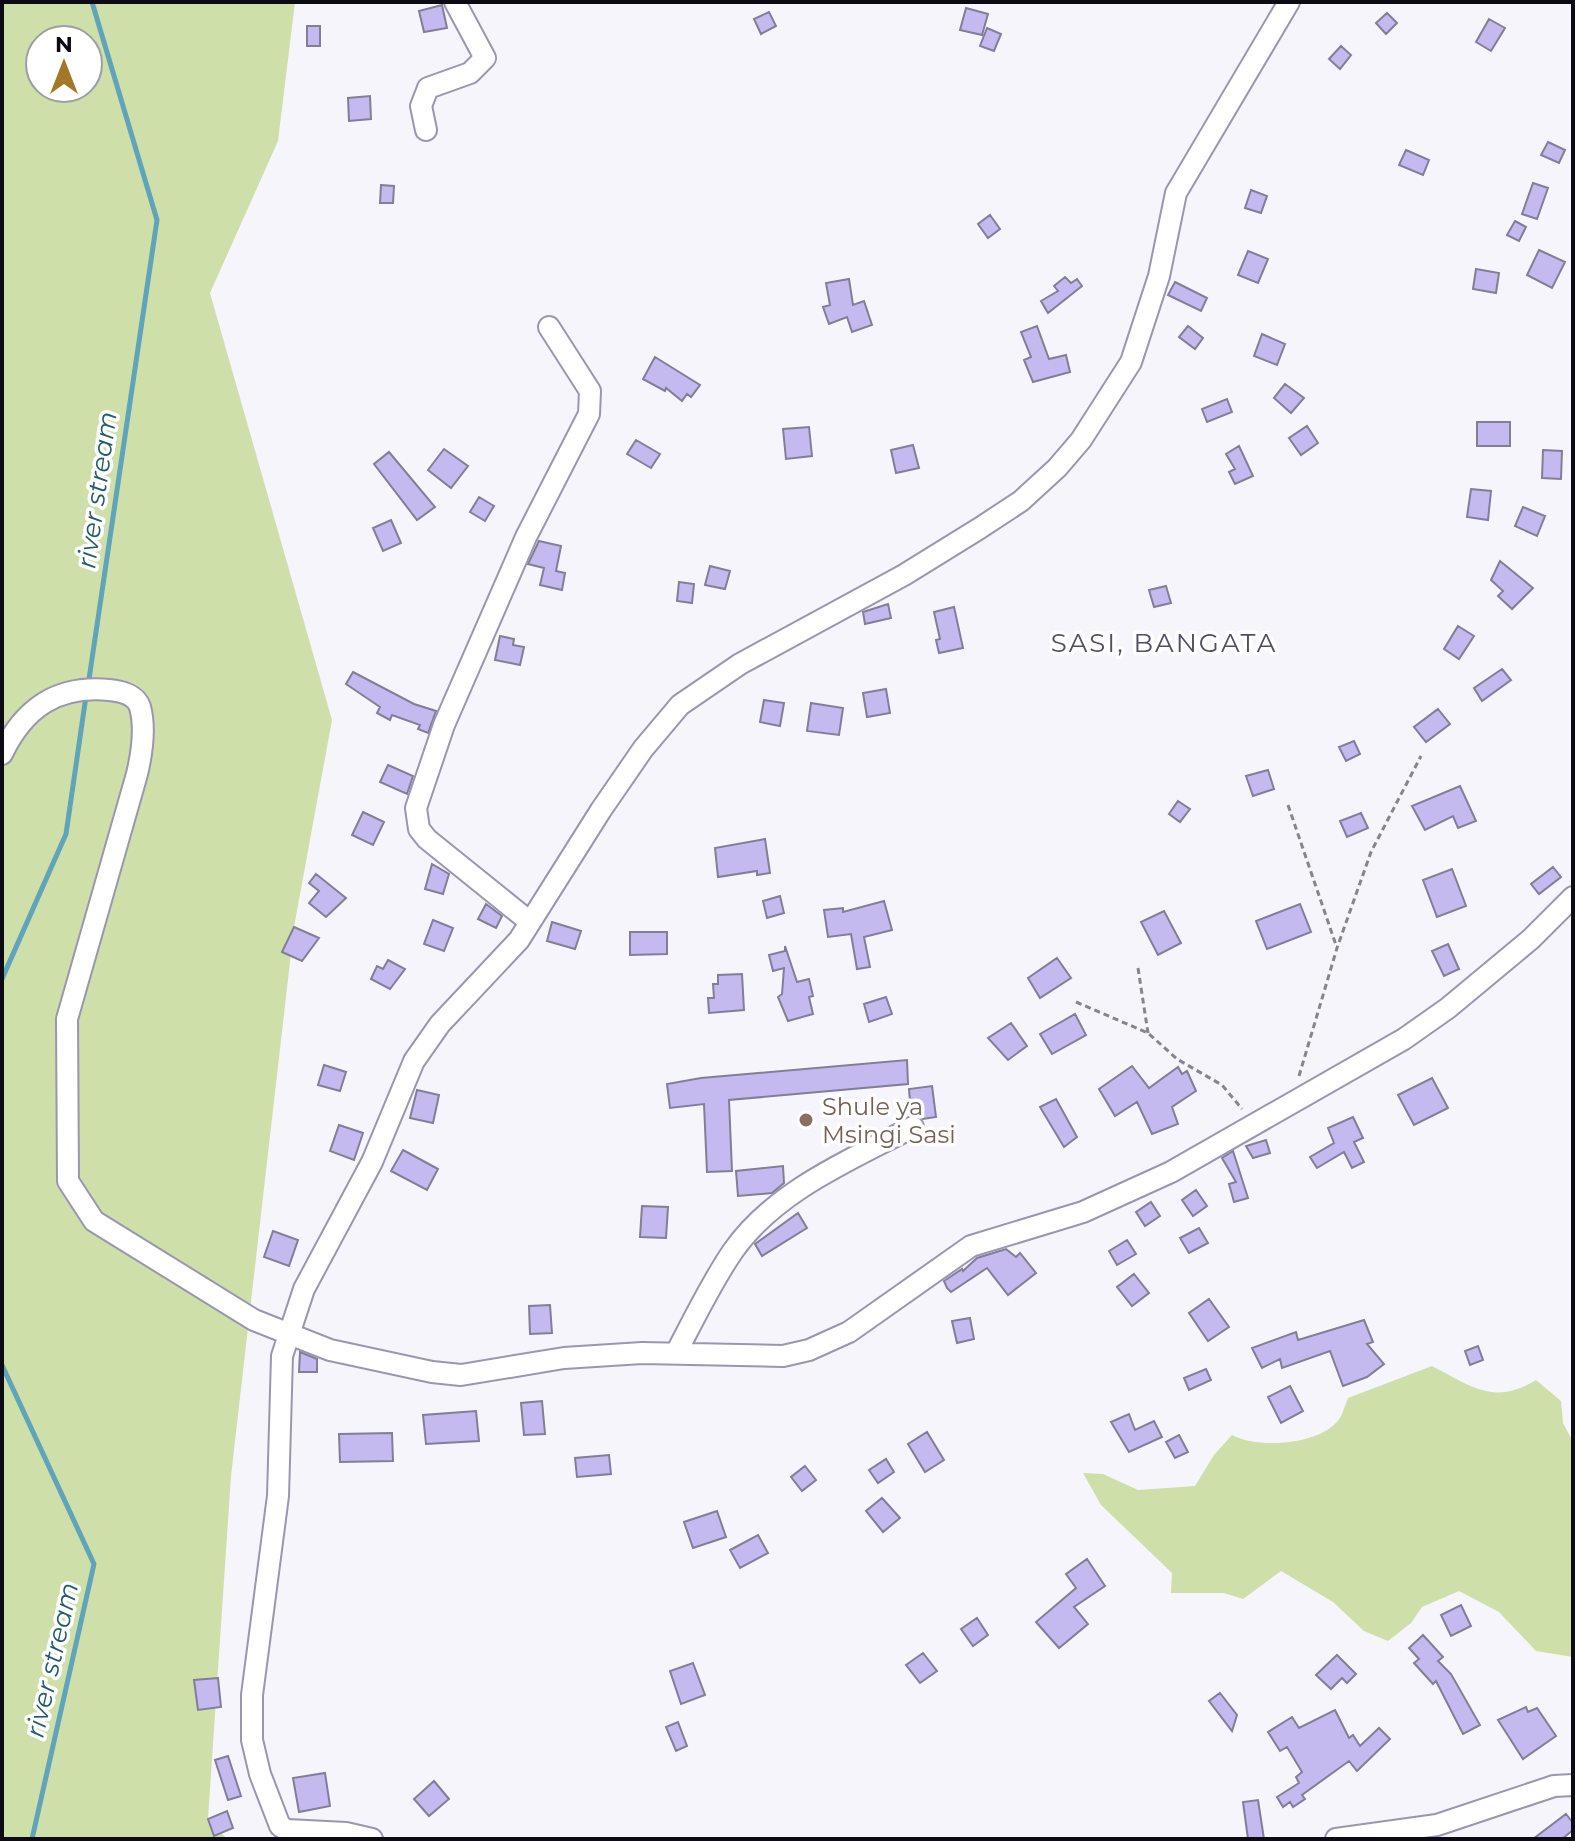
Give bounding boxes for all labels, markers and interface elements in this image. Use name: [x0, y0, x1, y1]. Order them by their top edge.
north arrow: [24, 24, 104, 104]
text: N: [55, 31, 73, 58]
water label: river stream: [70, 409, 124, 571]
district label: SASI, BANGATA: [1051, 627, 1277, 659]
place label: Shule ya Msingi Sasi: [822, 1092, 956, 1149]
marker: Shule ya Msingi Sasi: [797, 1111, 815, 1129]
water label: river stream: [19, 1579, 85, 1741]

